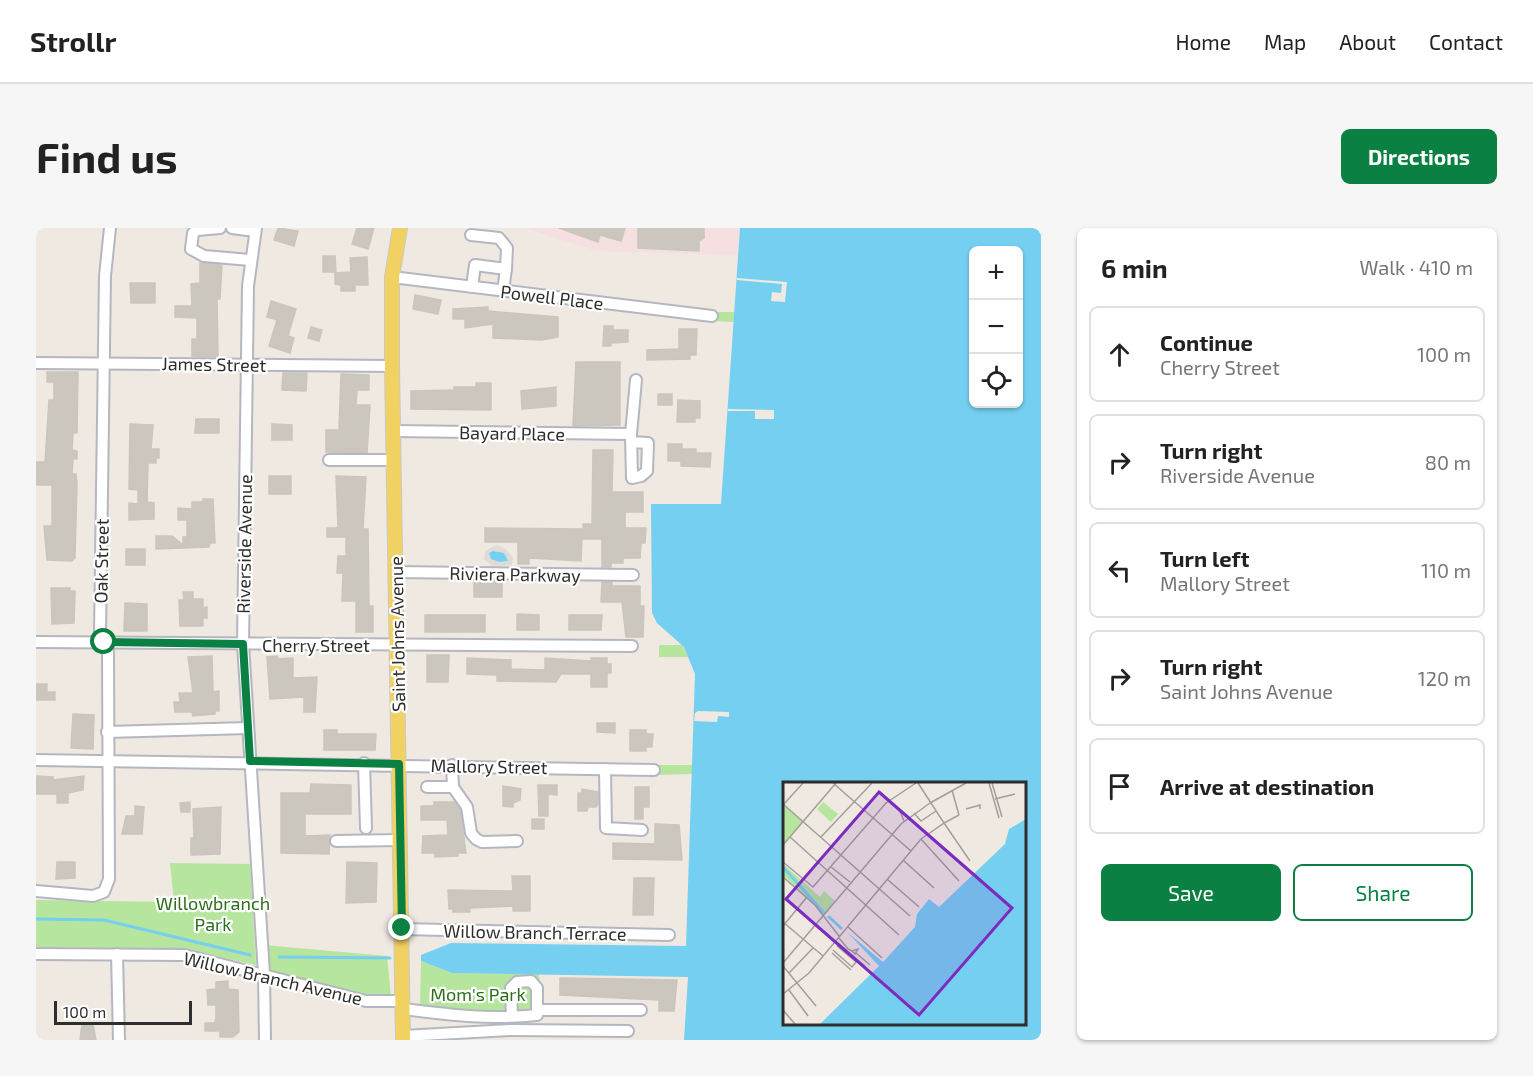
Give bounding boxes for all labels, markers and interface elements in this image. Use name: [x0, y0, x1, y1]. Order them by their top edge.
text: Strollr: [30, 24, 116, 58]
text: Home: [1175, 29, 1231, 54]
text: Map: [1264, 29, 1306, 54]
text: About: [1339, 29, 1396, 54]
text: Contact: [1429, 29, 1503, 54]
button: Directions: [1341, 129, 1497, 184]
text: Find us: [36, 131, 178, 181]
map controls: [969, 246, 1023, 408]
button: +: [969, 246, 1023, 300]
text: 6 min: [1101, 252, 1168, 283]
text: Walk · 410 m: [1359, 255, 1473, 279]
street label: Powell Place: [499, 280, 605, 314]
button: −: [969, 300, 1023, 354]
text: Continue: [1160, 329, 1253, 355]
icon: ahead: [1103, 338, 1136, 371]
text: 100 m: [1417, 342, 1471, 366]
street label: James Street: [162, 352, 267, 376]
button: locate: [969, 354, 1023, 408]
text: Cherry Street: [1160, 355, 1280, 379]
street label: Bayard Place: [459, 421, 565, 445]
text: Turn right: [1160, 437, 1262, 463]
icon: right: [1103, 446, 1136, 479]
text: 80 m: [1425, 450, 1471, 474]
text: Riverside Avenue: [1160, 463, 1315, 487]
street label: Riverside Avenue: [232, 474, 256, 614]
street label: Oak Street: [89, 518, 113, 604]
text: Turn left: [1160, 545, 1249, 571]
icon: left: [1103, 554, 1136, 587]
street label: Saint Johns Avenue: [385, 556, 409, 712]
text: 110 m: [1421, 558, 1471, 582]
street label: Riviera Parkway: [449, 562, 581, 586]
text: Mallory Street: [1160, 571, 1290, 595]
route start: [90, 628, 116, 654]
street label: Cherry Street: [262, 634, 370, 656]
text: Turn right: [1160, 653, 1262, 679]
icon: right: [1103, 662, 1136, 695]
text: 120 m: [1418, 666, 1471, 690]
text: Saint Johns Avenue: [1160, 679, 1333, 703]
street label: Mallory Street: [430, 754, 548, 778]
icon: arrive: [1103, 770, 1136, 803]
text: Arrive at destination: [1160, 773, 1374, 799]
inset map: [783, 782, 1026, 1025]
button: Save: [1101, 864, 1281, 921]
button: Share: [1293, 864, 1473, 921]
park label: Willowbranch Park: [156, 892, 270, 935]
route end: [388, 914, 414, 940]
street label: Willow Branch Terrace: [443, 919, 627, 945]
street label: Willow Branch Avenue: [181, 947, 365, 1009]
park label: Mom's Park: [430, 983, 526, 1005]
scale bar: [54, 998, 192, 1026]
text: 100 m: [63, 1002, 106, 1021]

